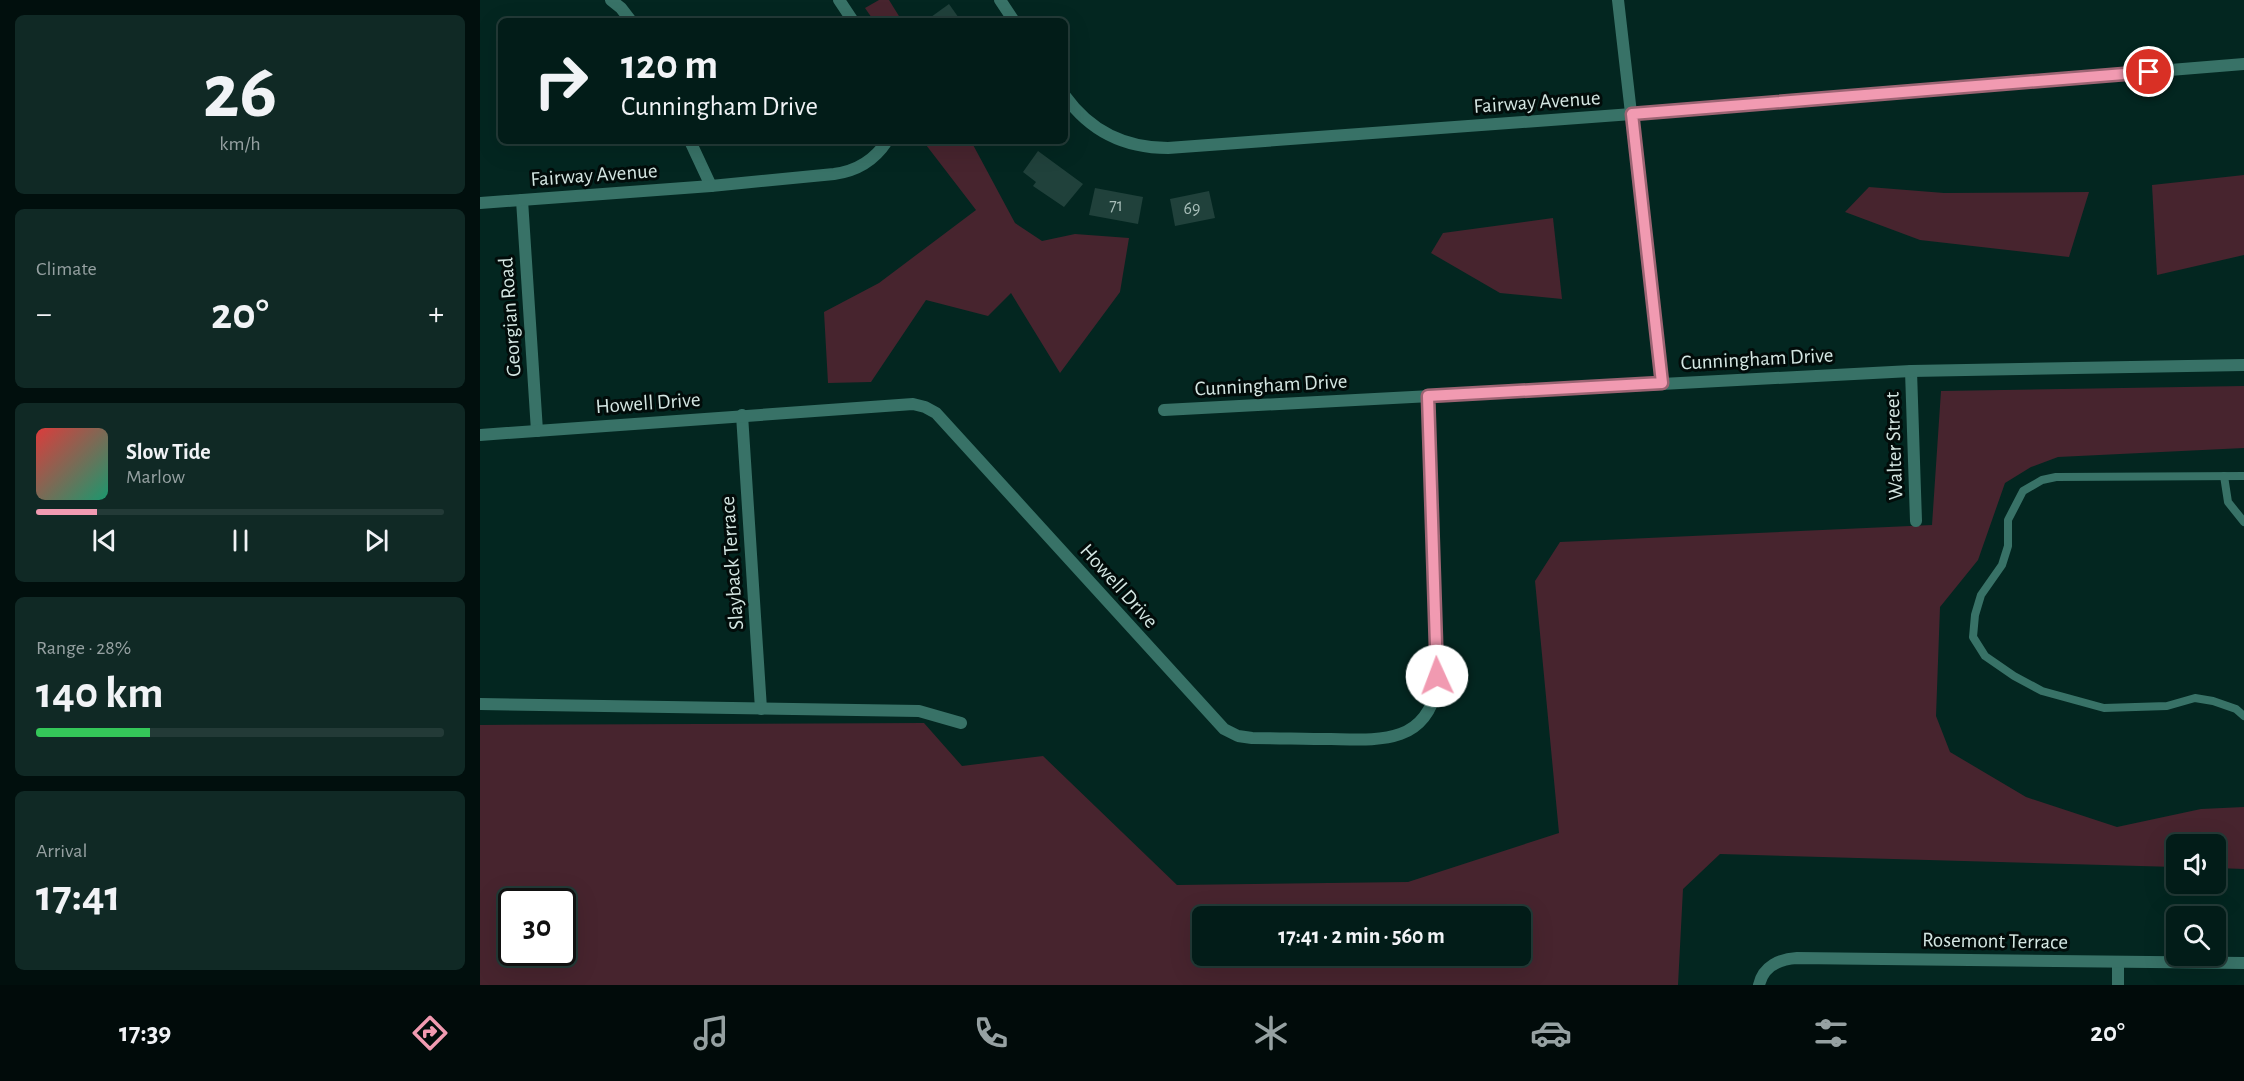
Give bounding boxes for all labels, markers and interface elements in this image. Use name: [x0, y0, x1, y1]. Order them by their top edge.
icon: right: [522, 42, 600, 120]
text: 120 m: [621, 44, 718, 86]
pin: [2123, 46, 2174, 97]
text: 26: [203, 54, 277, 132]
icon: arrive: [2132, 55, 2165, 88]
street label: Fairway Avenue: [1473, 87, 1601, 117]
text: Cunningham Drive: [621, 93, 818, 120]
text: km/h: [219, 134, 261, 154]
street label: Fairway Avenue: [530, 160, 658, 190]
house number: 71: [1109, 197, 1123, 215]
house number: 69: [1184, 200, 1200, 218]
street label: Georgian Road: [495, 256, 525, 377]
text: Climate: [36, 259, 97, 279]
text: 20°: [211, 292, 269, 337]
text: −: [36, 298, 52, 331]
text: +: [428, 298, 444, 331]
street label: Cunningham Drive: [1680, 345, 1834, 373]
street label: Cunningham Drive: [1194, 371, 1348, 399]
street label: Howell Drive: [595, 389, 701, 417]
street label: Walter Street: [1882, 391, 1906, 500]
text: Slow Tide: [126, 441, 211, 463]
text: Marlow: [126, 467, 185, 487]
street label: Slayback Terrace: [717, 495, 747, 631]
icon: previous: [88, 524, 121, 557]
icon: pause: [224, 524, 257, 557]
icon: next: [360, 524, 393, 557]
street label: Howell Drive: [1076, 540, 1162, 632]
text: Range · 28%: [36, 638, 131, 658]
position arrow: [1405, 644, 1469, 708]
text: 140 km: [36, 671, 164, 716]
map controls: [2166, 834, 2226, 966]
button: sound: [2166, 834, 2226, 894]
text: Arrival: [36, 841, 87, 861]
text: 17:41: [36, 874, 121, 919]
speed limit sign: 30: [498, 888, 576, 966]
button: search: [2166, 906, 2226, 966]
text: 17:41 · 2 min · 560 m: [1278, 925, 1445, 947]
street label: Rosemont Terrace: [1922, 929, 2068, 953]
icon: directions: [409, 1012, 451, 1054]
icon: music: [690, 1012, 732, 1054]
icon: phone: [970, 1012, 1012, 1054]
icon: climate: [1250, 1012, 1292, 1054]
icon: car: [1530, 1012, 1572, 1054]
icon: filters: [1810, 1012, 1852, 1054]
text: 17:39: [119, 1019, 171, 1046]
text: 20°: [2090, 1019, 2125, 1046]

